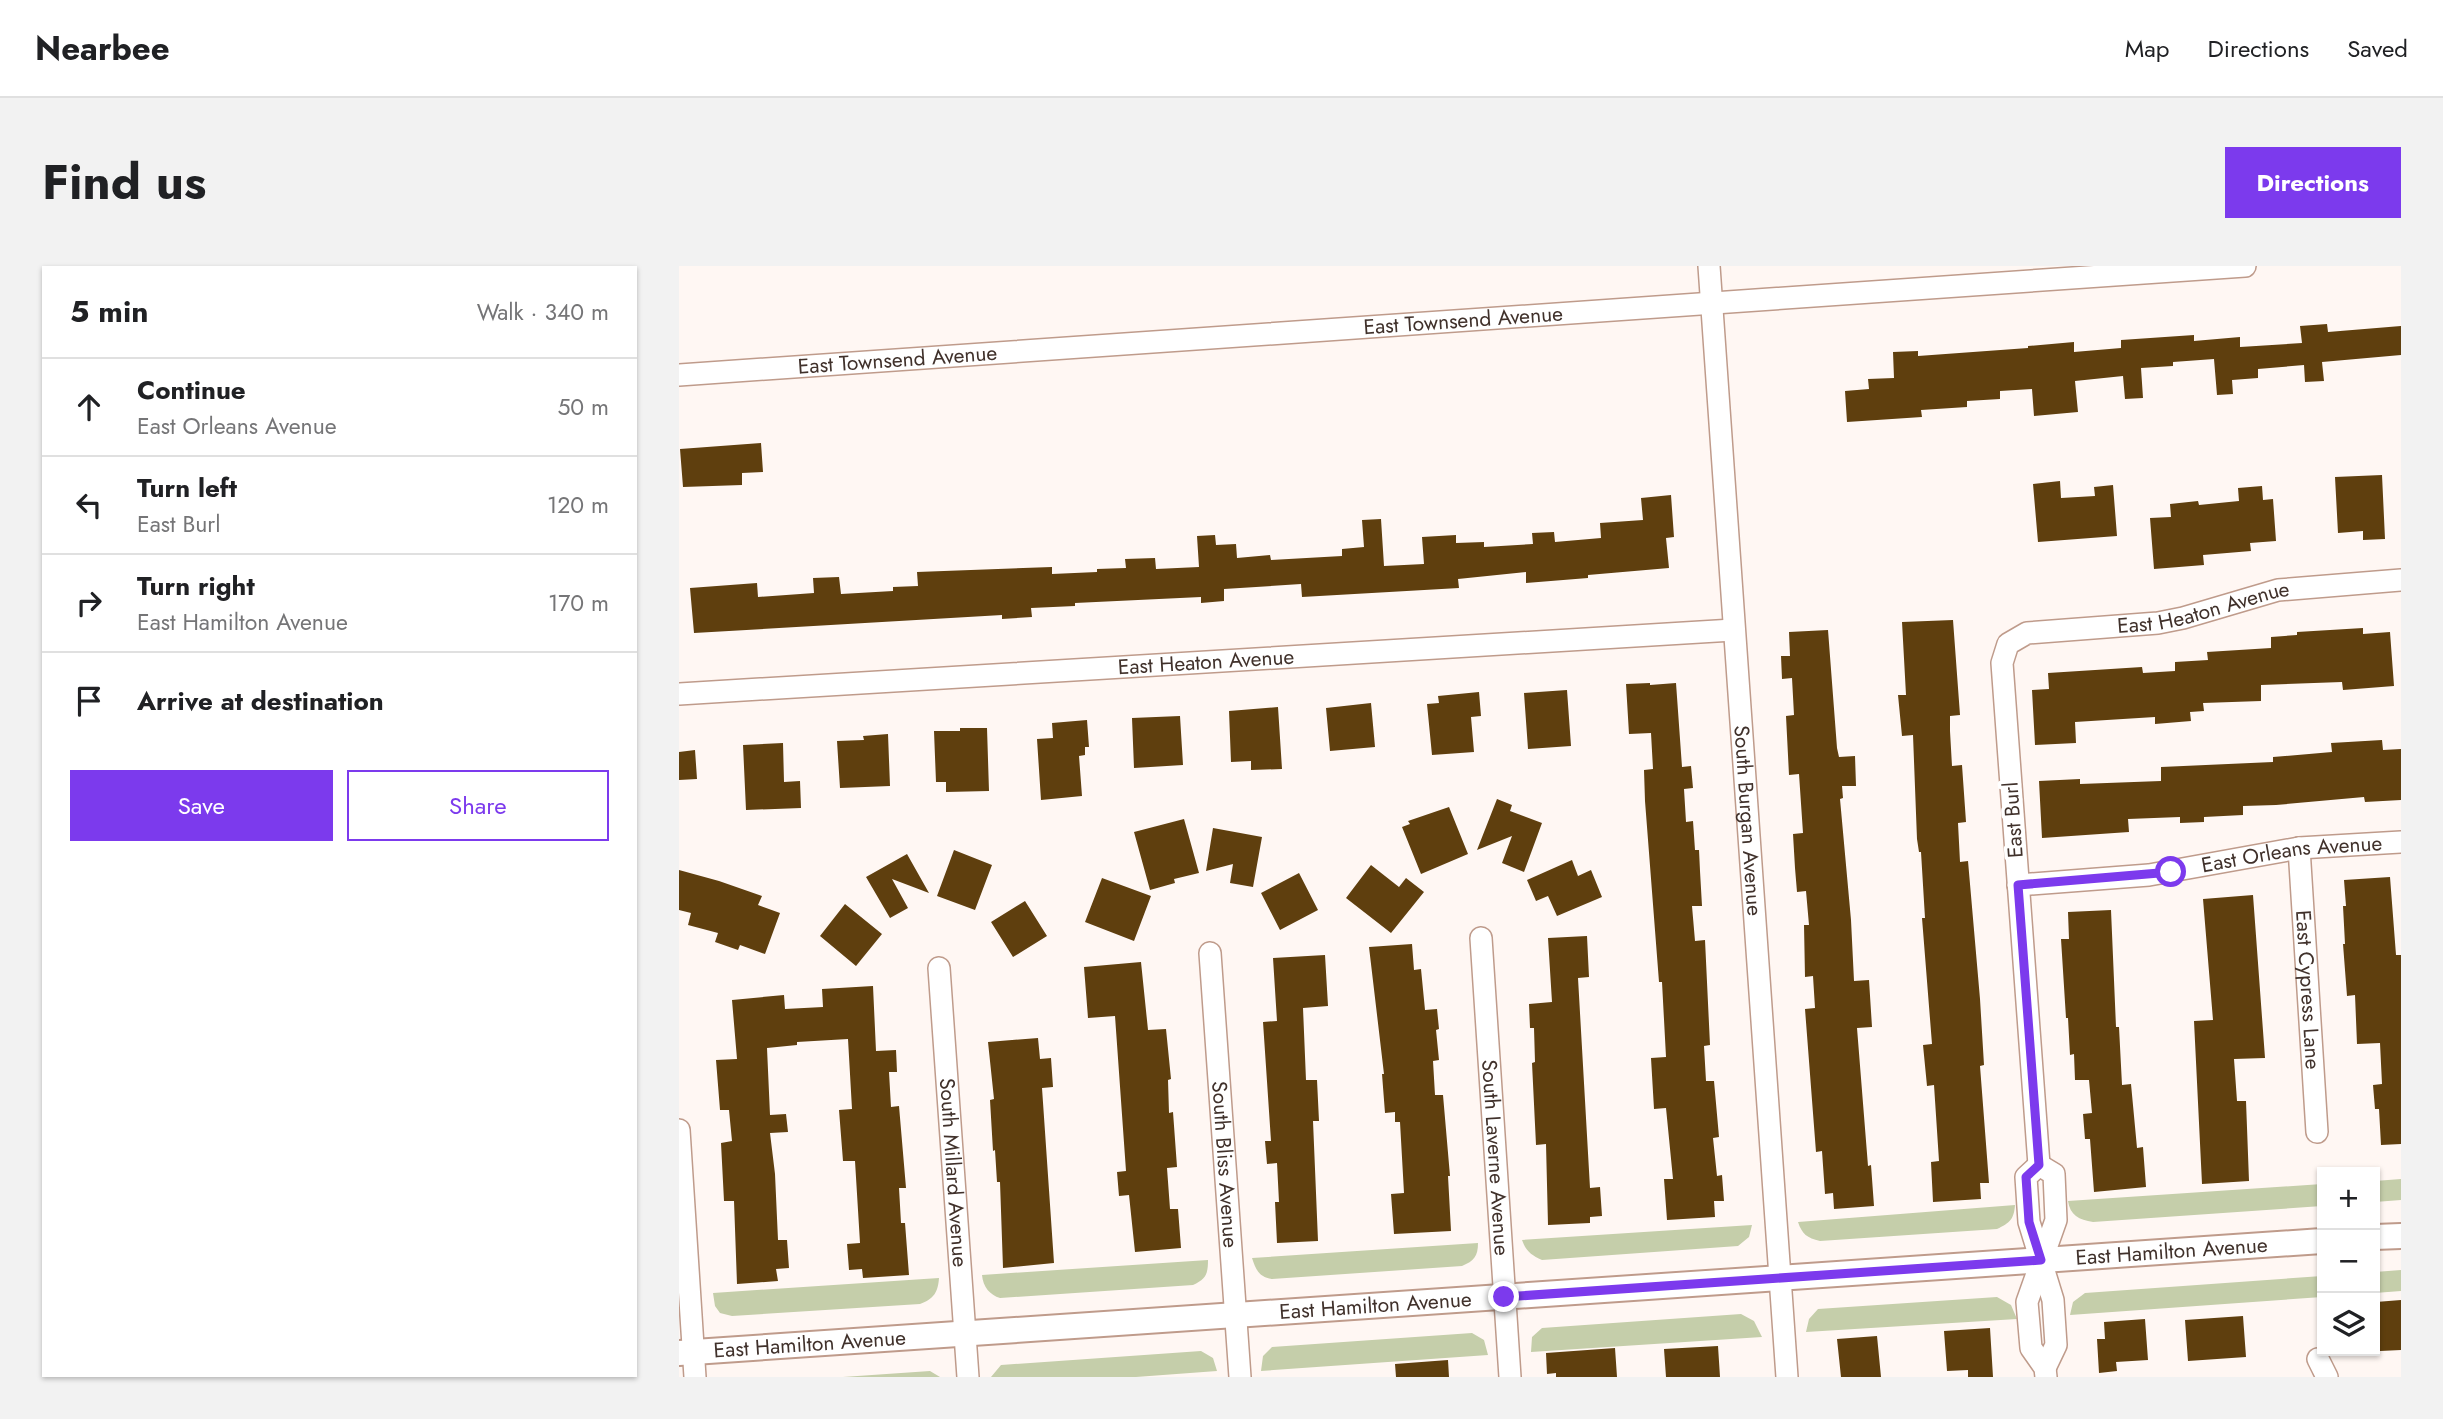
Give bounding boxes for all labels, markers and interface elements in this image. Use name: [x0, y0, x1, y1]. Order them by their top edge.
text: Nearbee: [35, 25, 170, 72]
text: Map: [2125, 31, 2170, 66]
text: Directions: [2208, 31, 2309, 66]
text: Saved: [2347, 31, 2408, 66]
text: Find us: [42, 147, 206, 217]
button: Directions: [2225, 147, 2401, 218]
text: 5 min: [70, 290, 148, 333]
text: Walk · 340 m: [477, 295, 609, 329]
street label: East Townsend Avenue: [1362, 299, 1564, 342]
street label: East Townsend Avenue: [797, 338, 998, 382]
text: Continue: [137, 371, 246, 409]
icon: ahead: [70, 388, 108, 426]
text: 50 m: [557, 390, 609, 424]
text: East Orleans Avenue: [137, 409, 337, 443]
text: Turn left: [137, 469, 237, 507]
icon: left: [70, 486, 108, 524]
text: 120 m: [547, 488, 609, 522]
text: East Burl: [137, 507, 221, 541]
text: Turn right: [137, 567, 255, 605]
street label: East Heaton Avenue: [2116, 574, 2291, 641]
icon: right: [70, 584, 108, 622]
text: 170 m: [548, 586, 609, 620]
text: East Hamilton Avenue: [137, 605, 348, 639]
street label: East Heaton Avenue: [1117, 642, 1295, 682]
icon: arrive: [70, 682, 108, 720]
text: Arrive at destination: [137, 682, 384, 720]
street label: South Burgan Avenue: [1726, 724, 1770, 917]
button: Save: [70, 770, 333, 841]
button: Share: [347, 770, 609, 841]
street label: East Burl: [1995, 781, 2031, 859]
street label: East Orleans Avenue: [2199, 828, 2383, 880]
route start: [2155, 856, 2186, 887]
street label: East Cypress Lane: [2288, 909, 2328, 1070]
street label: South Laverne Avenue: [1474, 1059, 1517, 1257]
street label: South Millard Avenue: [932, 1077, 975, 1268]
street label: South Bliss Avenue: [1204, 1080, 1246, 1249]
map controls: [2317, 1167, 2380, 1356]
button: +: [2317, 1167, 2380, 1230]
street label: East Hamilton Avenue: [2074, 1230, 2269, 1273]
button: −: [2317, 1230, 2380, 1293]
route end: [1488, 1281, 1519, 1312]
street label: East Hamilton Avenue: [1278, 1284, 1473, 1327]
button: layers: [2317, 1293, 2380, 1356]
street label: East Hamilton Avenue: [713, 1323, 907, 1366]

